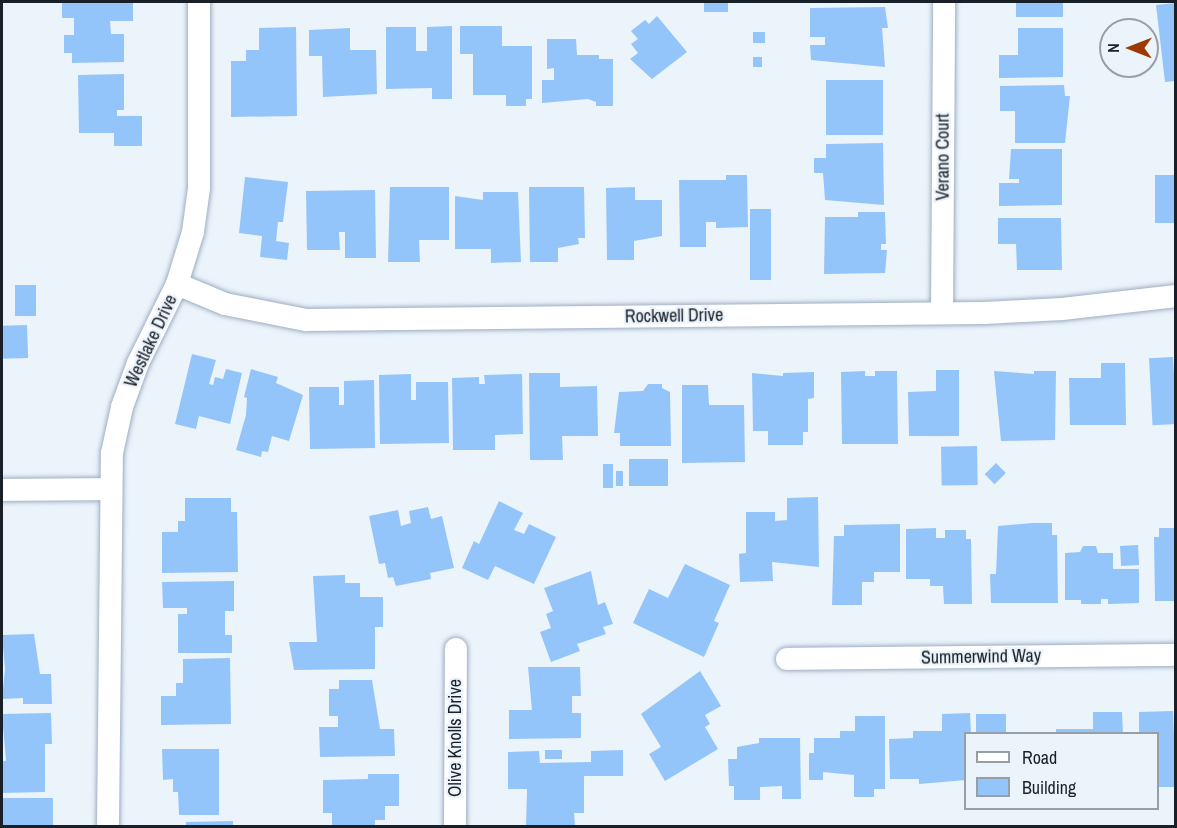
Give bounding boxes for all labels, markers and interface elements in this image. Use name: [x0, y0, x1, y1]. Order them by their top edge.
north arrow: [1099, 18, 1159, 78]
text: N: [1102, 43, 1124, 53]
street label: Verano Court: [932, 114, 954, 200]
street label: Westlake Drive: [120, 291, 182, 391]
street label: Rockwell Drive: [625, 304, 723, 328]
street label: Summerwind Way: [921, 645, 1041, 669]
street label: Olive Knolls Drive: [444, 679, 466, 797]
legend: [964, 732, 1159, 810]
text: Road: [1022, 745, 1057, 770]
text: Building: [1022, 775, 1076, 800]

